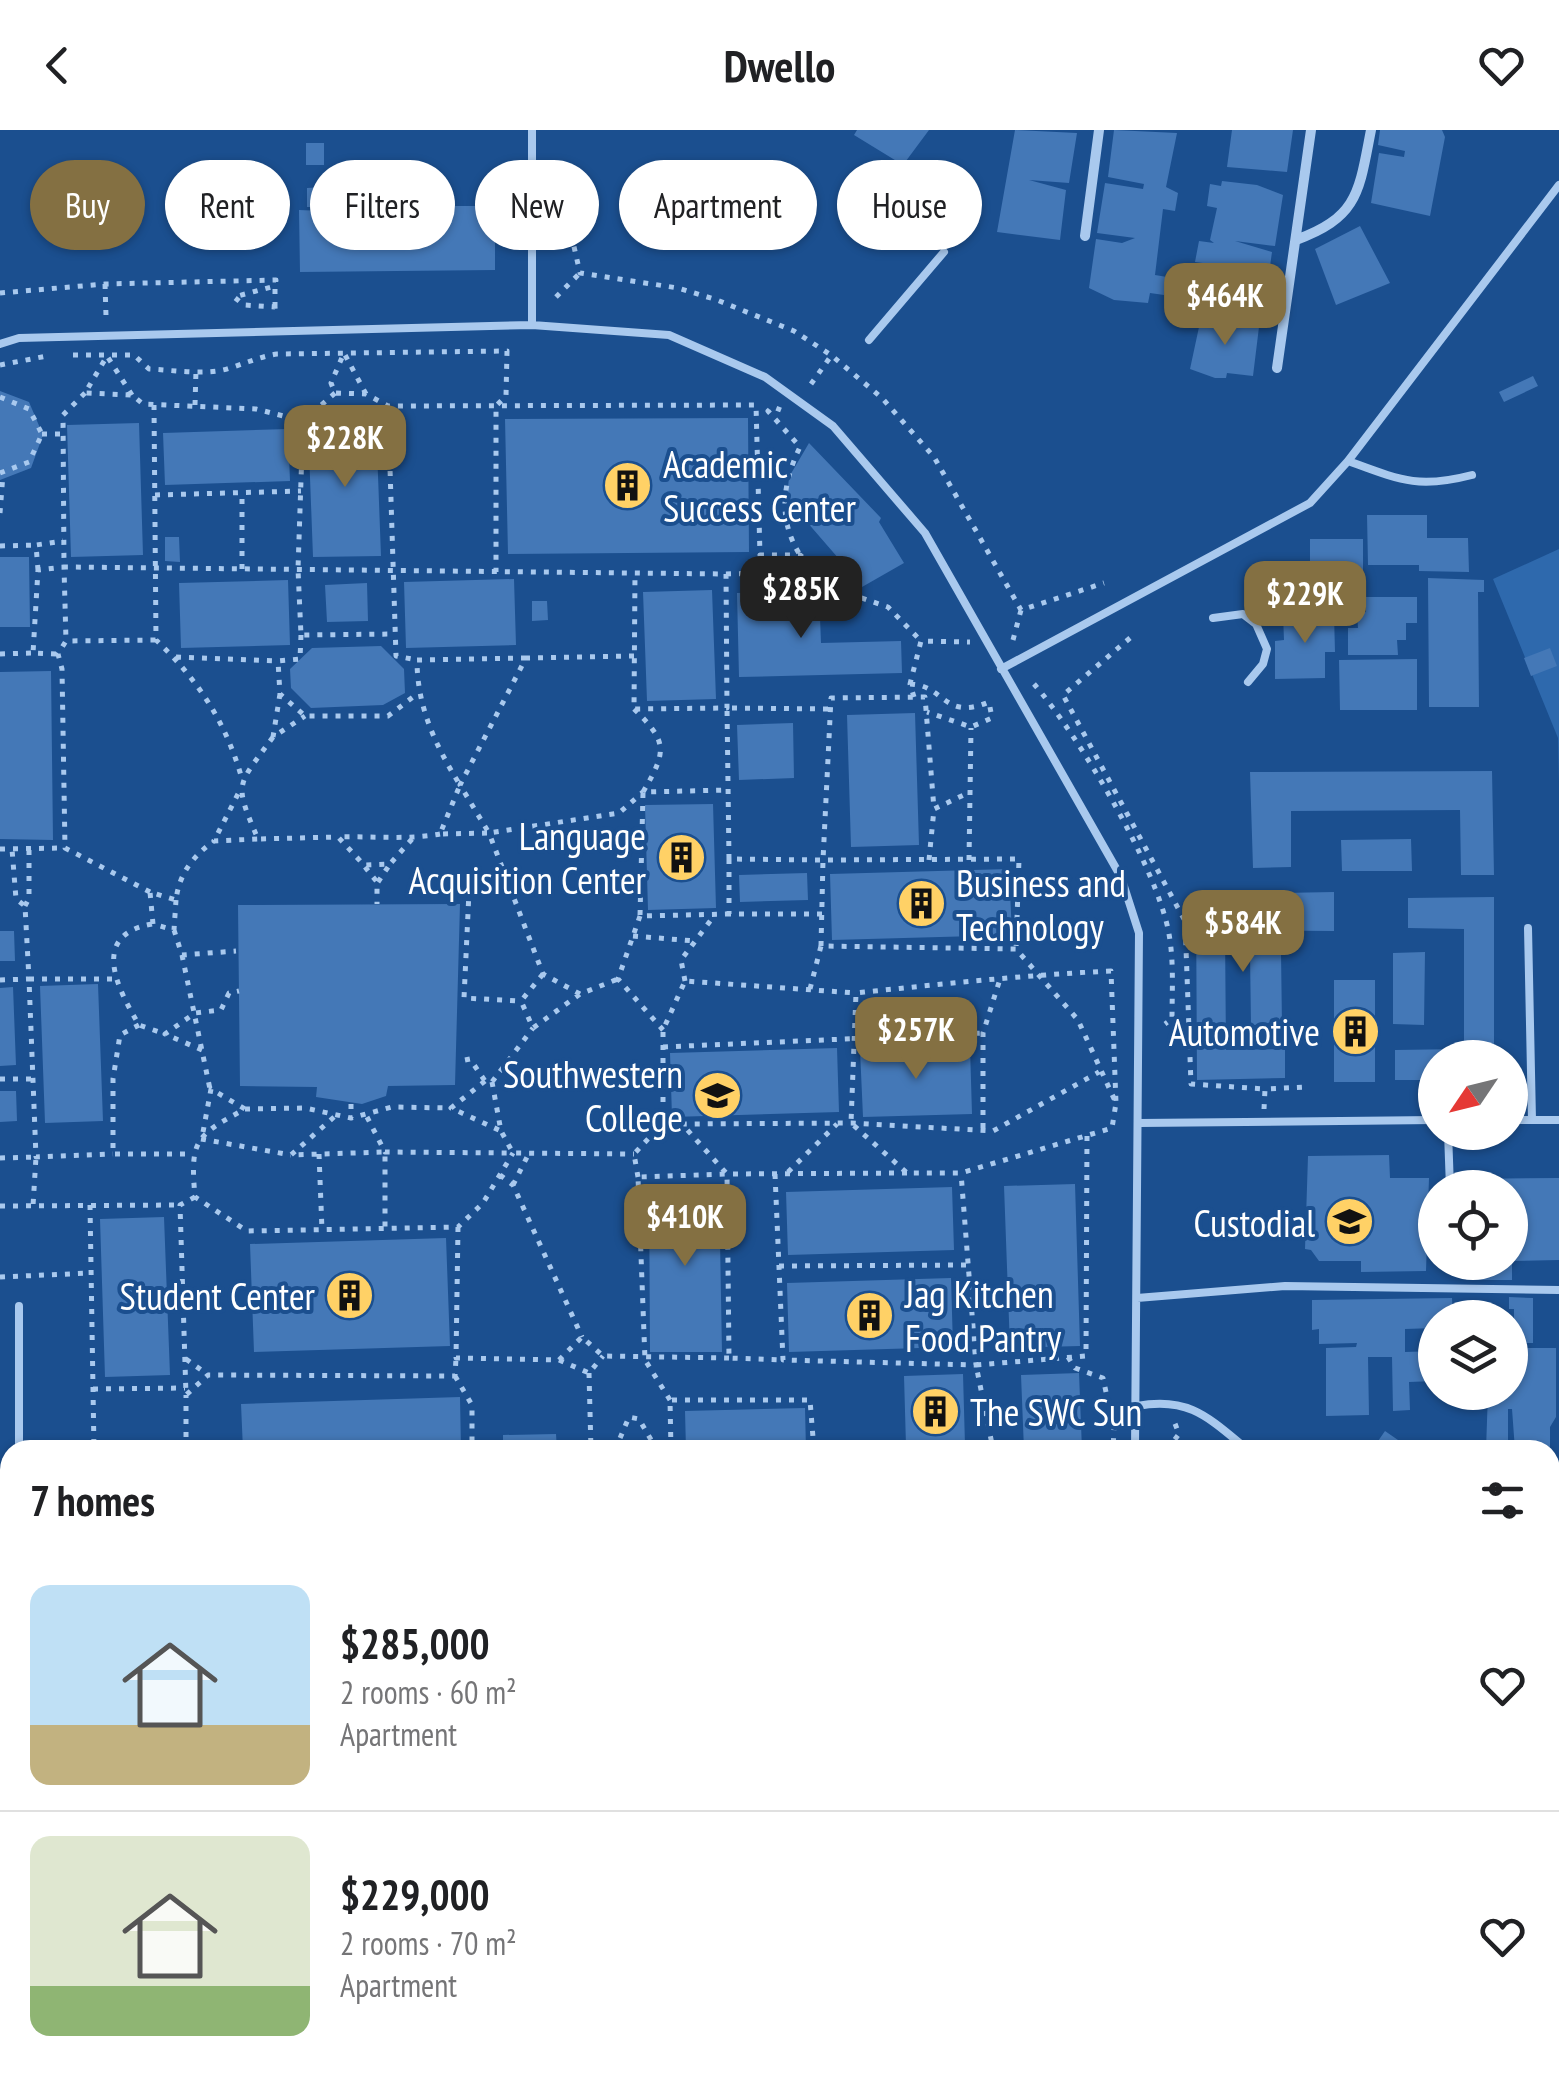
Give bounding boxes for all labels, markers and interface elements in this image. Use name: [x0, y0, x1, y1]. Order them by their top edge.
text: Dwello: [724, 36, 835, 94]
icon: back: [30, 38, 85, 93]
icon: heart: [1474, 38, 1529, 93]
chip: Buy: [30, 160, 145, 250]
chip: Rent: [165, 160, 290, 250]
chip: Filters: [310, 160, 455, 250]
chip: New: [475, 160, 599, 250]
chip: Apartment: [619, 160, 817, 250]
chip: House: [837, 160, 982, 250]
pin: $464K: [1155, 263, 1295, 348]
text: $464K: [1186, 274, 1264, 316]
pin: $228K: [275, 405, 415, 490]
text: $228K: [306, 416, 384, 458]
place label: Academic Success Center: [663, 439, 857, 532]
building icon: Academic Success Center: [602, 459, 654, 511]
pin: $285K: [731, 556, 871, 641]
pin: $229K: [1235, 561, 1375, 646]
text: $285K: [762, 567, 840, 609]
text: $229K: [1266, 572, 1344, 614]
place label: Language Acquisition Center: [408, 811, 647, 904]
building icon: Language Acquisition Center: [655, 831, 707, 883]
place label: Business and Technology: [956, 858, 1126, 951]
building icon: Business and Technology: [895, 878, 947, 930]
pin: $584K: [1173, 890, 1313, 975]
text: $584K: [1204, 901, 1282, 943]
pin: $257K: [846, 997, 986, 1082]
building icon: Automotive: [1329, 1005, 1381, 1057]
place label: Automotive: [1169, 1007, 1320, 1056]
text: $257K: [877, 1008, 955, 1050]
north arrow: [1418, 1040, 1528, 1150]
map controls: [1418, 1040, 1528, 1410]
place label: Southwestern College: [503, 1049, 683, 1142]
school or university icon: Southwestern College: [692, 1069, 744, 1121]
button: locate: [1418, 1170, 1528, 1280]
pin: $410K: [615, 1184, 755, 1269]
text: $410K: [646, 1195, 724, 1237]
school or university icon: Custodial: [1324, 1196, 1376, 1248]
place label: Custodial: [1193, 1198, 1315, 1247]
building icon: Student Center: [324, 1269, 376, 1321]
place label: Jag Kitchen Food Pantry: [904, 1269, 1062, 1362]
place label: Student Center: [119, 1271, 316, 1320]
building icon: Jag Kitchen Food Pantry: [844, 1289, 896, 1341]
button: layers: [1418, 1300, 1528, 1410]
building icon: The SWC Sun: [909, 1385, 961, 1437]
place label: The SWC Sun: [970, 1387, 1142, 1436]
text: 7 homes: [30, 1473, 155, 1528]
icon: filters: [1475, 1473, 1530, 1528]
text: $285,000: [340, 1616, 490, 1671]
icon: home: [110, 1625, 230, 1745]
icon: heart: [1475, 1658, 1530, 1713]
text: 2 rooms · 60 m²: [340, 1671, 517, 1713]
text: Apartment: [340, 1713, 457, 1755]
text: $229,000: [340, 1867, 490, 1922]
icon: home: [110, 1876, 230, 1996]
icon: heart: [1475, 1909, 1530, 1964]
text: 2 rooms · 70 m²: [340, 1922, 517, 1964]
text: Apartment: [340, 1964, 457, 2006]

